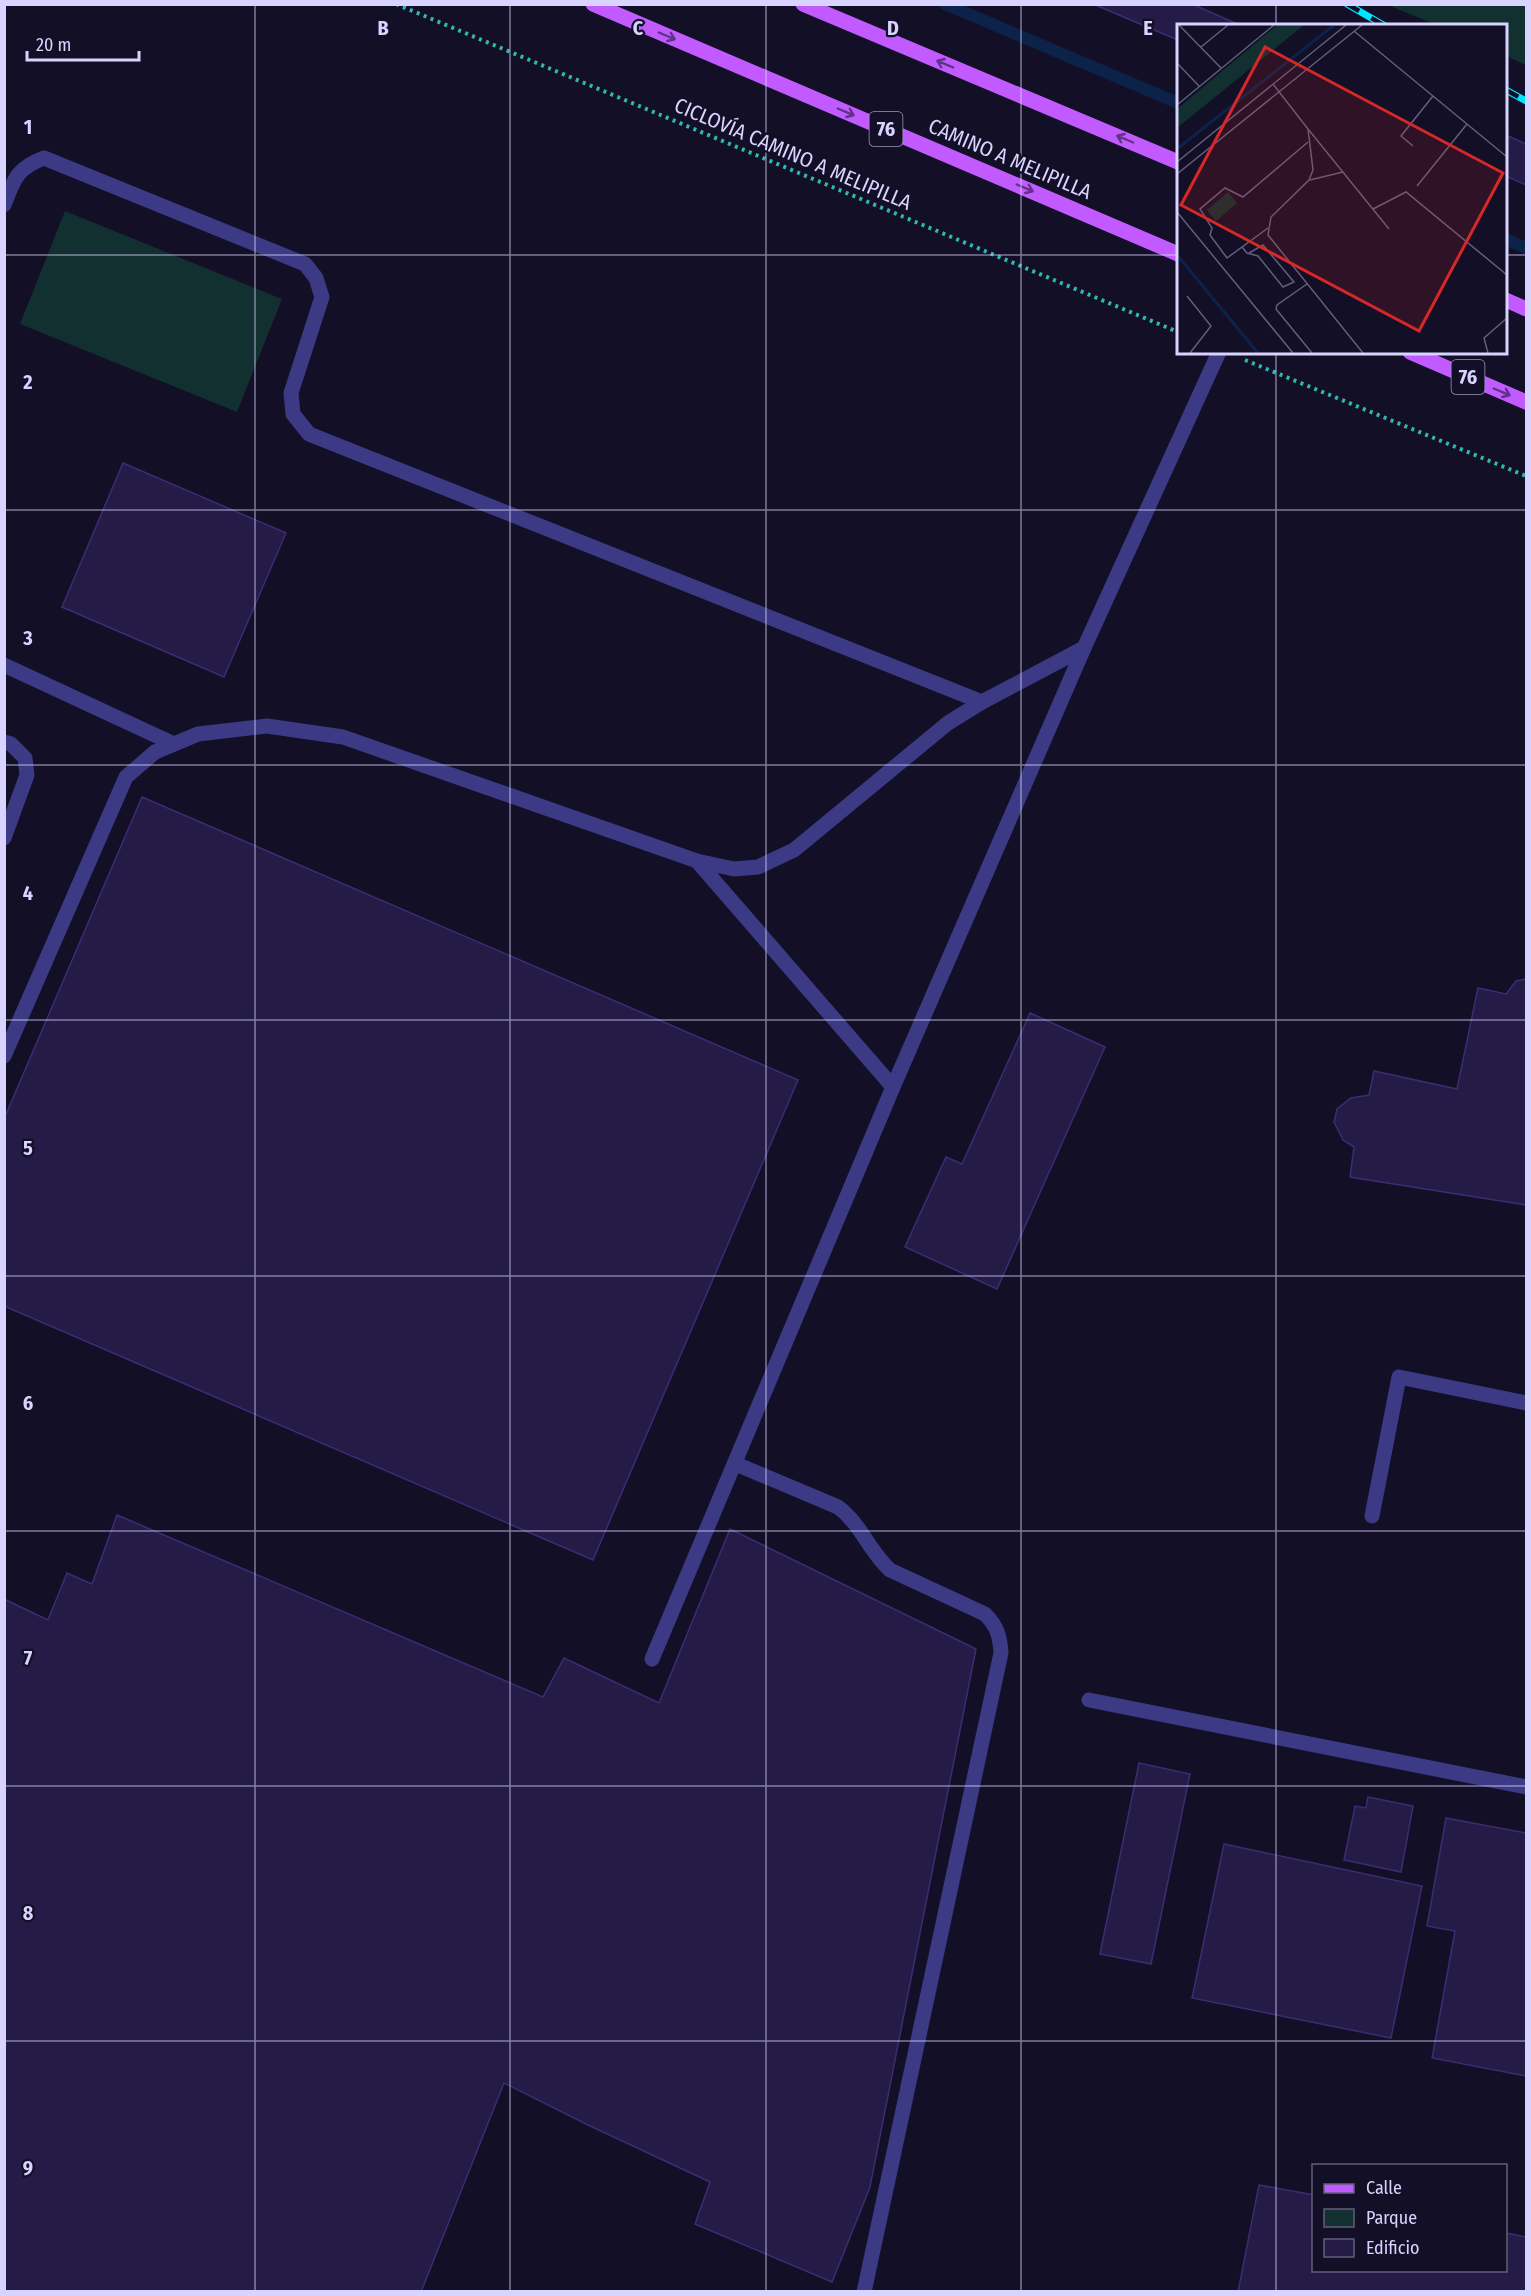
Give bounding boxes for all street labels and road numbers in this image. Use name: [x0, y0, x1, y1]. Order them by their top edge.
street label: CICLOVÍA CAMINO A MELIPILLA: [670, 92, 916, 216]
road number: 76: [870, 112, 902, 146]
street label: CAMINO A MELIPILLA: [924, 113, 1096, 205]
road number: 76: [1452, 360, 1484, 394]

